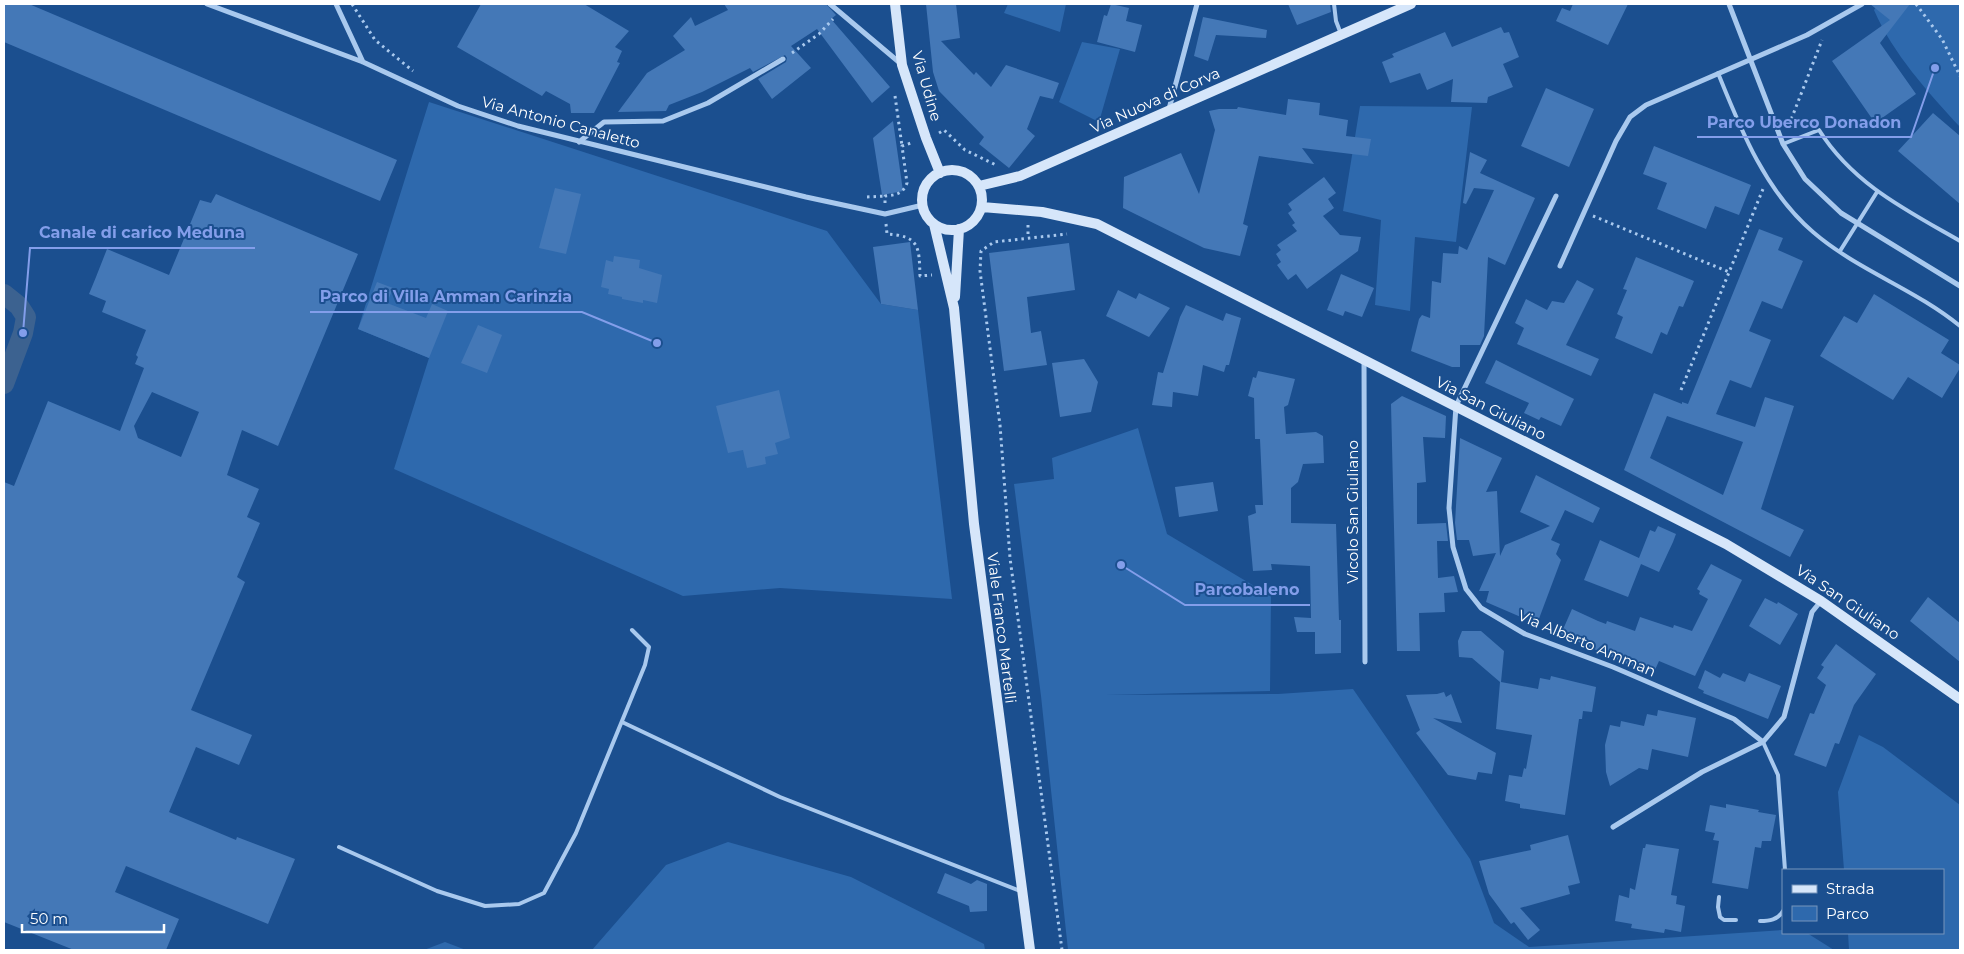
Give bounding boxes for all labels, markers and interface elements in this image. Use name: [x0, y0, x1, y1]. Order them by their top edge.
street label: Via Udine: [908, 49, 946, 123]
street label: Via Nuova di Corva: [1087, 63, 1223, 137]
street label: Via Antonio Canaletto: [480, 92, 642, 152]
callout: Parco Uberco Donadon: [1697, 106, 1911, 137]
text: Parco Uberco Donadon: [1707, 113, 1901, 132]
callout: Canale di carico Meduna: [30, 217, 255, 248]
text: Canale di carico Meduna: [39, 223, 245, 242]
callout: Parco di Villa Amman Carinzia: [310, 281, 582, 312]
text: Parco di Villa Amman Carinzia: [320, 287, 572, 306]
street label: Via San Giuliano: [1433, 372, 1549, 444]
street label: Vicolo San Giuliano: [1343, 440, 1362, 584]
street label: Viale Franco Martelli: [983, 551, 1021, 705]
street label: Via San Giuliano: [1792, 560, 1904, 644]
callout: Parcobaleno: [1185, 574, 1310, 605]
text: Parcobaleno: [1194, 580, 1300, 599]
street label: Via Alberto Amman: [1515, 605, 1659, 681]
legend: [1782, 869, 1944, 934]
text: Strada: [1826, 879, 1875, 898]
scale bar: [22, 902, 165, 934]
text: Parco: [1826, 904, 1869, 923]
text: 50 m: [30, 909, 68, 928]

